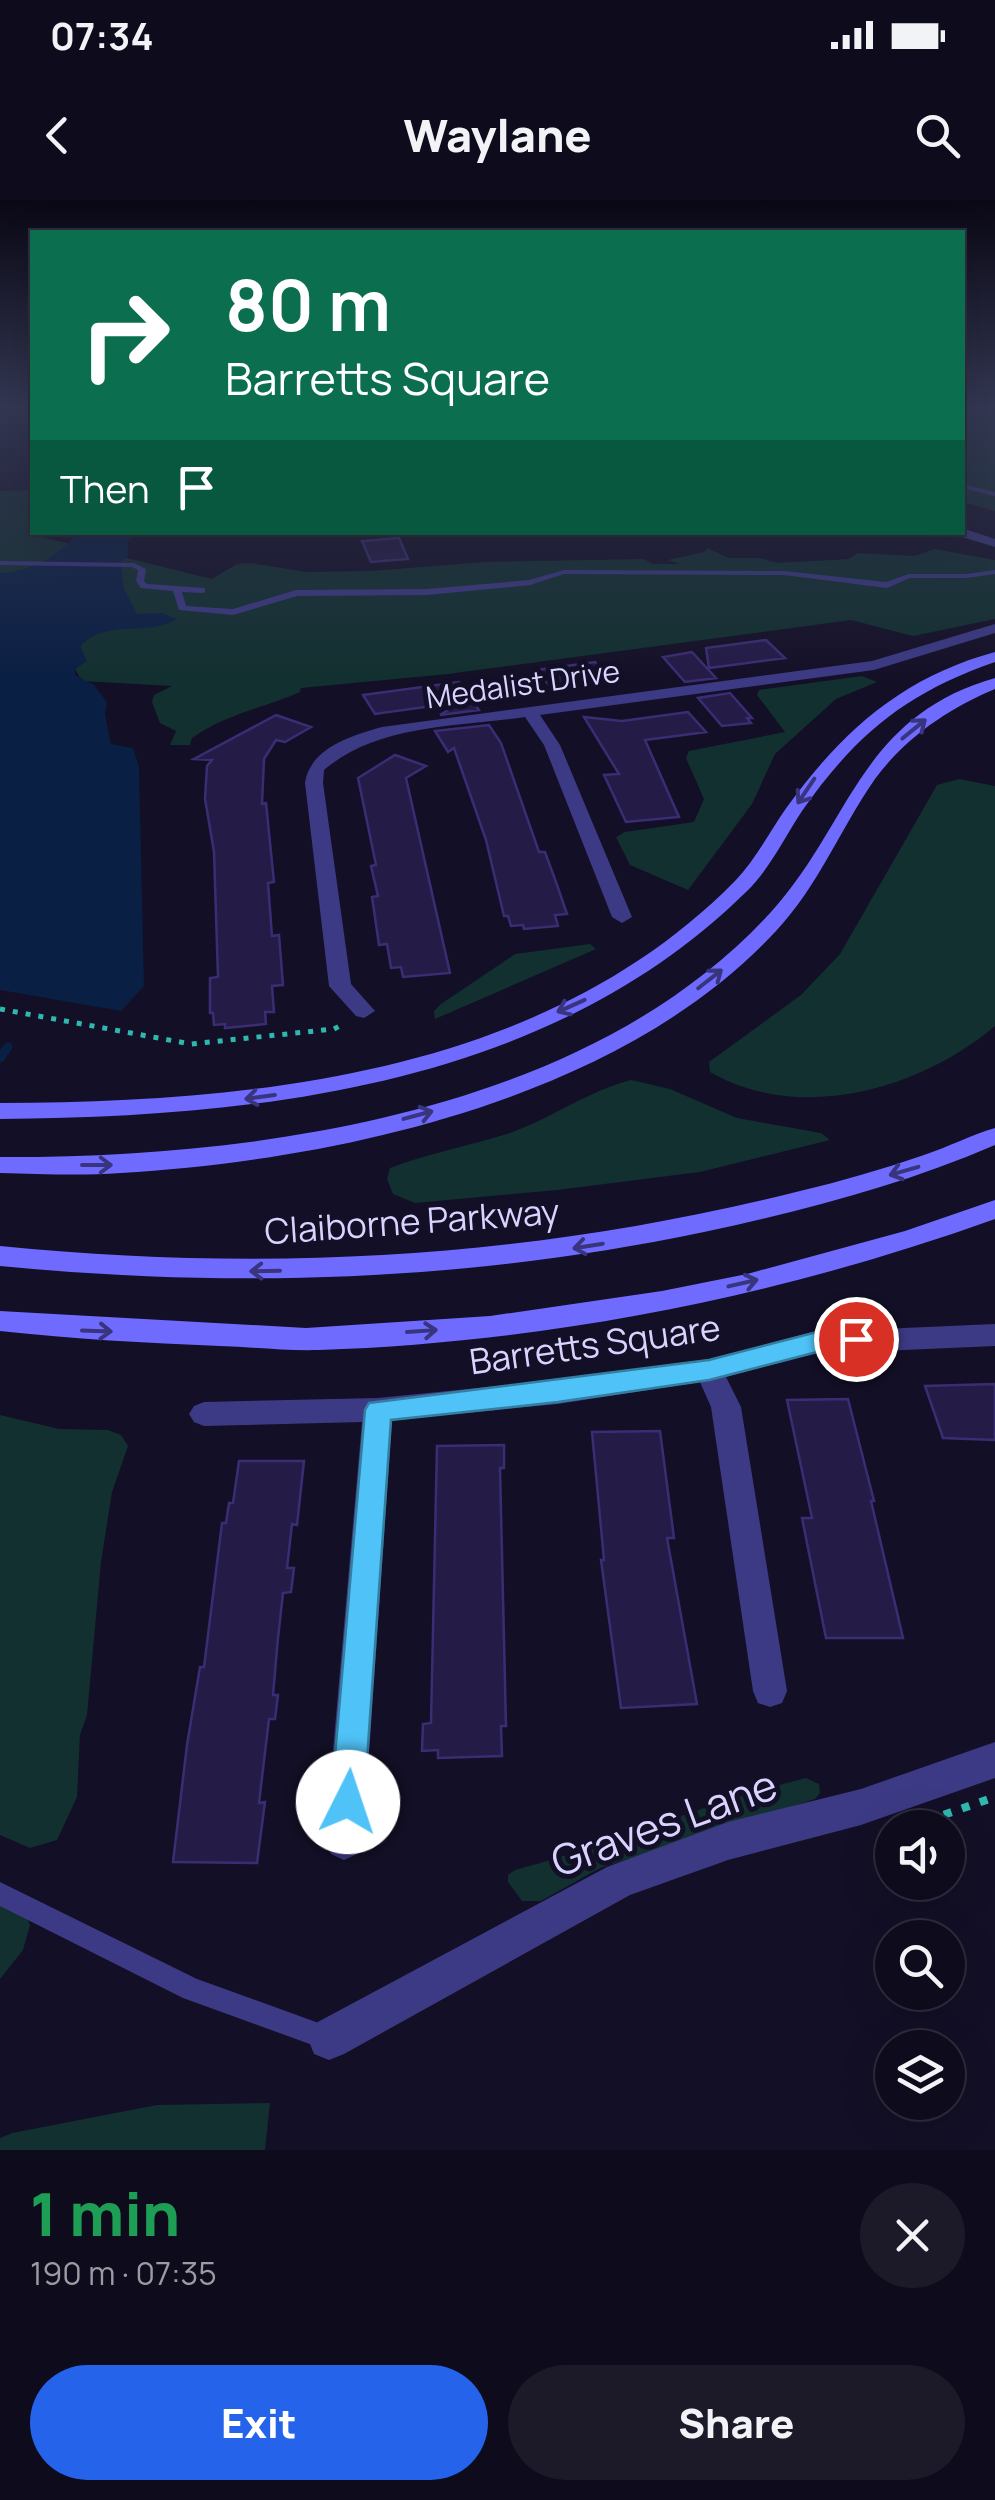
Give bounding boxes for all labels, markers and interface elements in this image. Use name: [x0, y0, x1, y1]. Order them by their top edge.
text: 07:34: [50, 9, 154, 61]
text: Waylane: [403, 104, 592, 166]
icon: back: [30, 108, 85, 163]
icon: search: [910, 108, 965, 163]
text: 80 m: [225, 256, 391, 352]
icon: right: [60, 270, 190, 400]
text: Barretts Square: [225, 347, 550, 409]
icon: arrive: [169, 460, 224, 515]
text: Then: [60, 462, 149, 514]
street label: Medalist Drive: [423, 650, 622, 717]
one-way arrow: [900, 719, 926, 741]
one-way arrow: [796, 777, 817, 805]
one-way arrow: [697, 968, 723, 990]
one-way arrow: [556, 998, 587, 1016]
one-way arrow: [244, 1088, 277, 1106]
one-way arrow: [402, 1105, 433, 1124]
one-way arrow: [80, 1156, 113, 1174]
one-way arrow: [889, 1163, 920, 1181]
street label: Claiborne Parkway: [263, 1187, 561, 1255]
one-way arrow: [572, 1237, 605, 1255]
one-way arrow: [249, 1262, 281, 1281]
one-way arrow: [726, 1273, 758, 1291]
pin: [814, 1297, 899, 1382]
street label: Barretts Square: [466, 1303, 723, 1385]
icon: arrive: [829, 1312, 884, 1367]
one-way arrow: [81, 1321, 113, 1340]
one-way arrow: [405, 1321, 437, 1340]
position arrow: [296, 1750, 400, 1854]
street label: Graves Lane: [543, 1754, 784, 1890]
map controls: [875, 1810, 965, 2120]
button: sound: [875, 1810, 965, 1900]
button: search: [875, 1920, 965, 2010]
button: layers: [875, 2030, 965, 2120]
text: 1 min: [30, 2172, 180, 2254]
button: close: [860, 2183, 965, 2288]
text: 190 m · 07:35: [30, 2251, 217, 2295]
button: Exit: [30, 2365, 488, 2480]
button: Share: [508, 2365, 965, 2480]

